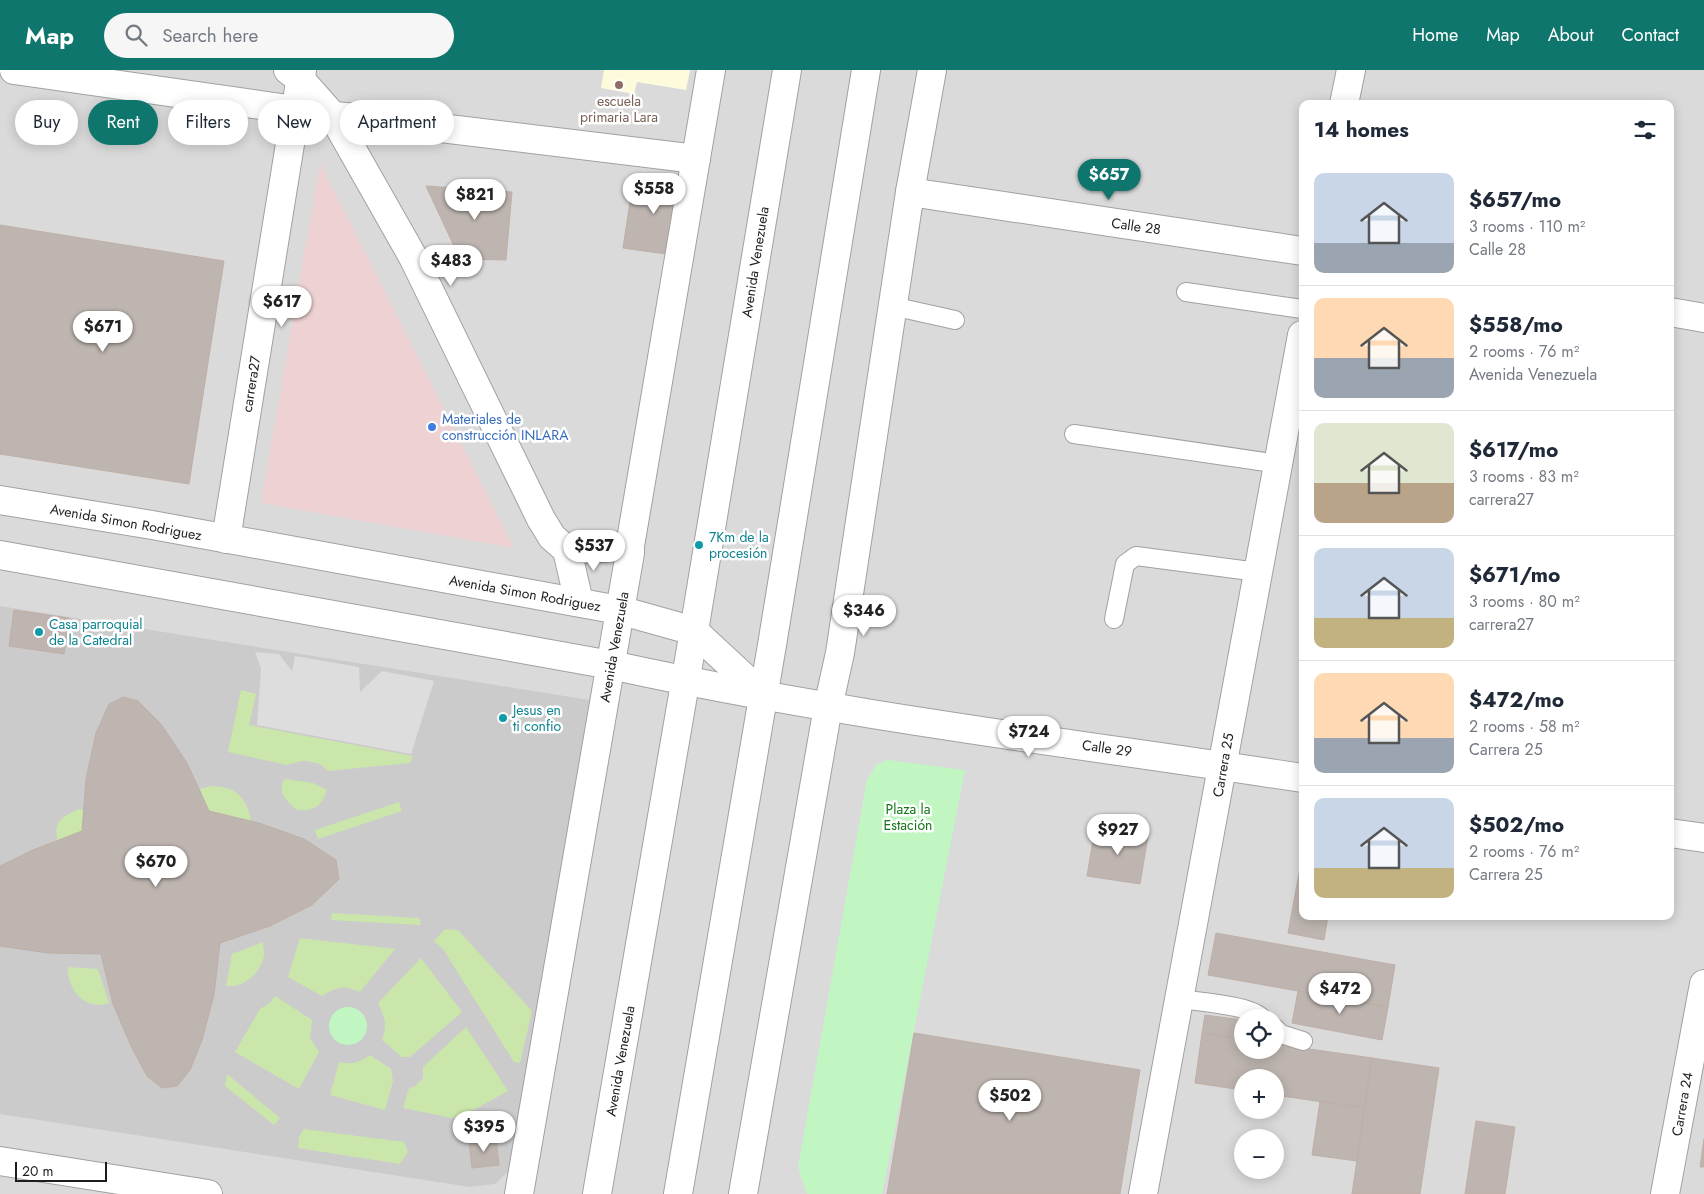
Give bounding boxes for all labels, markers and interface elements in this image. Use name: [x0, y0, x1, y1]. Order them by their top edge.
search box: [104, 13, 454, 58]
text: Map: [25, 18, 74, 53]
icon: search: [122, 21, 150, 49]
text: Search here: [162, 22, 258, 49]
text: Home: [1412, 22, 1458, 48]
text: Map: [1486, 22, 1520, 48]
text: About: [1548, 22, 1593, 48]
text: Contact: [1621, 22, 1679, 48]
marker: escuela primaria Lara: [613, 79, 625, 91]
place label: escuela primaria Lara: [580, 91, 658, 127]
chip: Buy: [15, 100, 78, 145]
chip: Rent: [88, 100, 158, 145]
chip: Filters: [168, 100, 248, 145]
chip: New: [258, 100, 330, 145]
chip: Apartment: [340, 100, 454, 145]
text: 14 homes: [1314, 115, 1409, 145]
icon: filters: [1631, 116, 1659, 144]
pin: $657: [1079, 158, 1139, 201]
text: $657: [1089, 163, 1129, 186]
pin: $558: [624, 172, 684, 215]
text: $558: [634, 177, 674, 200]
pin: $821: [445, 178, 505, 221]
text: $821: [456, 183, 494, 206]
text: $657/mo: [1469, 185, 1561, 215]
icon: home: [1354, 193, 1414, 253]
street label: Avenida Venezuela: [736, 205, 774, 319]
street label: Calle 28: [1110, 213, 1162, 239]
text: 3 rooms · 110 m²: [1469, 215, 1585, 238]
text: Calle 28: [1469, 238, 1526, 261]
pin: $483: [421, 244, 481, 287]
text: $483: [430, 249, 472, 272]
pin: $617: [252, 286, 312, 328]
text: $617: [263, 290, 301, 313]
pin: $671: [73, 310, 133, 353]
text: $558/mo: [1469, 310, 1563, 340]
text: $671: [84, 315, 122, 338]
icon: home: [1354, 318, 1414, 378]
text: 2 rooms · 76 m²: [1469, 340, 1579, 363]
street label: carrera27: [237, 354, 265, 414]
text: Avenida Venezuela: [1469, 363, 1597, 386]
place label: Materiales de construcción INLARA: [442, 409, 569, 445]
marker: Materiales de construcción INLARA: [426, 421, 438, 433]
text: $617/mo: [1469, 435, 1558, 465]
icon: home: [1354, 443, 1414, 503]
text: 3 rooms · 83 m²: [1469, 465, 1579, 488]
text: carrera27: [1469, 488, 1534, 511]
street label: Avenida Simon Rodriguez: [49, 499, 204, 545]
place label: 7Km de la procesión: [709, 527, 769, 563]
pin: $537: [564, 530, 624, 572]
text: $537: [574, 534, 614, 557]
marker: 7Km de la procesión: [693, 539, 705, 551]
text: $671/mo: [1469, 560, 1560, 590]
icon: home: [1354, 568, 1414, 628]
street label: Avenida Simon Rodriguez: [448, 570, 603, 616]
street label: Avenida Venezuela: [594, 590, 634, 704]
text: 3 rooms · 80 m²: [1469, 590, 1580, 613]
pin: $346: [834, 594, 894, 637]
text: $346: [843, 599, 885, 622]
text: carrera27: [1469, 613, 1534, 636]
place label: Casa parroquial de la Catedral: [49, 614, 143, 650]
marker: Casa parroquial de la Catedral: [33, 626, 45, 638]
text: $472/mo: [1469, 685, 1564, 715]
icon: home: [1354, 693, 1414, 753]
place label: Jesus en ti confio: [511, 700, 562, 736]
marker: Jesus en ti confio: [497, 712, 509, 724]
text: 2 rooms · 58 m²: [1469, 715, 1580, 738]
pin: $724: [999, 716, 1059, 758]
text: $724: [1008, 720, 1050, 743]
street label: Carrera 25: [1208, 731, 1238, 799]
street label: Calle 29: [1081, 735, 1133, 761]
text: Carrera 25: [1469, 738, 1543, 761]
park label: Plaza la Estación: [884, 799, 932, 835]
text: $502/mo: [1469, 810, 1564, 840]
pin: $927: [1088, 814, 1148, 856]
text: $927: [1098, 818, 1138, 841]
icon: home: [1354, 818, 1414, 878]
text: 2 rooms · 76 m²: [1469, 840, 1579, 863]
pin: $670: [126, 846, 186, 888]
text: $670: [136, 850, 176, 873]
text: Carrera 25: [1469, 863, 1543, 886]
pin: $472: [1310, 972, 1370, 1015]
text: $472: [1319, 977, 1361, 1000]
street label: Avenida Venezuela: [600, 1004, 640, 1118]
map controls: [1234, 1009, 1284, 1179]
button: locate: [1234, 1009, 1284, 1059]
button: +: [1234, 1069, 1284, 1119]
street label: Carrera 24: [1667, 1070, 1697, 1138]
pin: $502: [980, 1080, 1040, 1122]
text: $502: [989, 1084, 1031, 1107]
pin: $395: [454, 1110, 514, 1153]
text: $395: [464, 1115, 504, 1138]
button: −: [1234, 1129, 1284, 1179]
scale bar: [15, 1159, 108, 1182]
text: 20 m: [22, 1161, 54, 1181]

